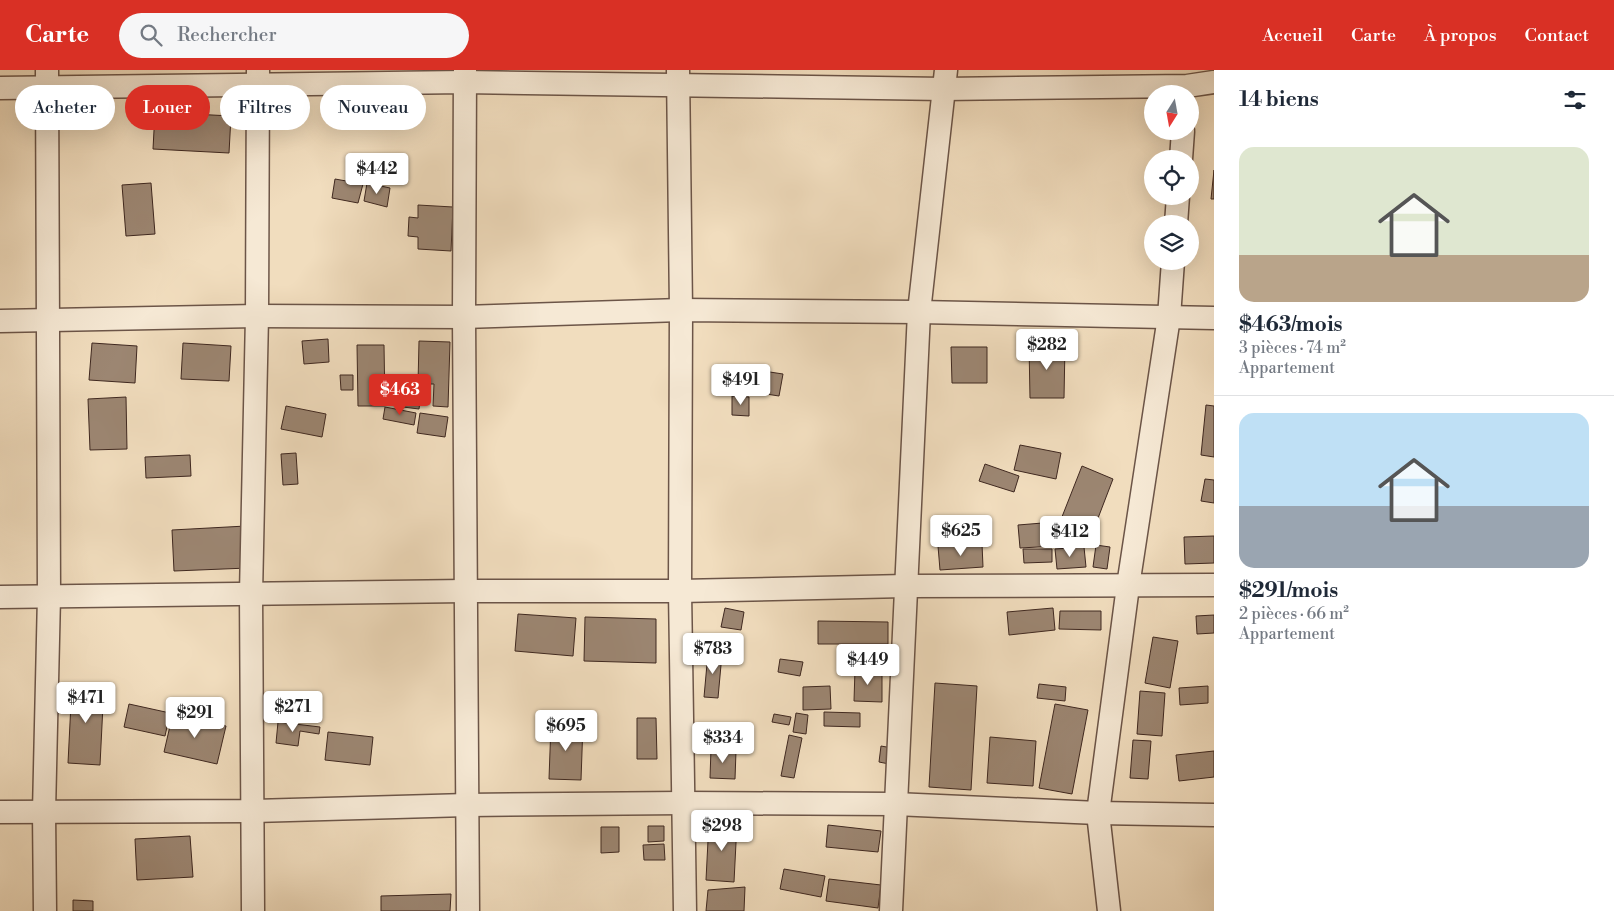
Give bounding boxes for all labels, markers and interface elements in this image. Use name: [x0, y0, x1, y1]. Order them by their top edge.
search box: [119, 13, 469, 58]
text: Carte: [25, 20, 89, 50]
icon: search: [137, 21, 165, 49]
text: Rechercher: [177, 23, 277, 47]
text: Accueil: [1262, 24, 1323, 47]
text: Carte: [1351, 24, 1396, 47]
text: À propos: [1424, 24, 1497, 47]
text: Contact: [1525, 24, 1589, 47]
chip: Acheter: [15, 85, 115, 130]
chip: Louer: [125, 85, 210, 130]
chip: Filtres: [220, 85, 310, 130]
chip: Nouveau: [320, 85, 426, 130]
north arrow: [1144, 85, 1199, 140]
map controls: [1144, 85, 1199, 270]
icon: filters: [1561, 86, 1589, 114]
text: 14 biens: [1239, 87, 1319, 113]
button: locate: [1144, 150, 1199, 205]
pin: $442: [347, 152, 407, 195]
text: $442: [356, 159, 398, 179]
icon: home: [1369, 180, 1459, 270]
button: layers: [1144, 215, 1199, 270]
text: $463/mois: [1239, 312, 1343, 338]
pin: $282: [1017, 328, 1077, 371]
text: $282: [1027, 335, 1067, 355]
text: 3 pièces · 74 m²: [1239, 338, 1346, 358]
text: Appartement: [1239, 358, 1335, 378]
pin: $491: [711, 364, 771, 406]
text: $491: [722, 370, 760, 390]
pin: $463: [370, 374, 430, 416]
text: $463: [380, 380, 420, 400]
icon: home: [1369, 445, 1459, 535]
pin: $625: [931, 514, 991, 557]
pin: $412: [1040, 516, 1100, 558]
text: $625: [941, 521, 981, 541]
text: $412: [1051, 522, 1089, 542]
text: $291/mois: [1239, 578, 1338, 604]
text: 2 pièces · 66 m²: [1239, 604, 1349, 624]
text: Appartement: [1239, 624, 1335, 644]
pin: $783: [683, 632, 743, 675]
text: $783: [694, 639, 732, 659]
pin: $449: [838, 644, 898, 686]
text: $449: [847, 650, 889, 670]
pin: $471: [56, 682, 116, 724]
text: $471: [67, 688, 105, 708]
pin: $271: [263, 690, 323, 733]
pin: $291: [165, 696, 225, 739]
text: $271: [275, 697, 311, 717]
text: $291: [177, 703, 213, 723]
pin: $695: [536, 710, 596, 752]
text: $695: [546, 716, 586, 736]
pin: $334: [693, 722, 753, 764]
text: $334: [703, 728, 743, 748]
pin: $298: [692, 810, 752, 852]
text: $298: [702, 816, 742, 836]

